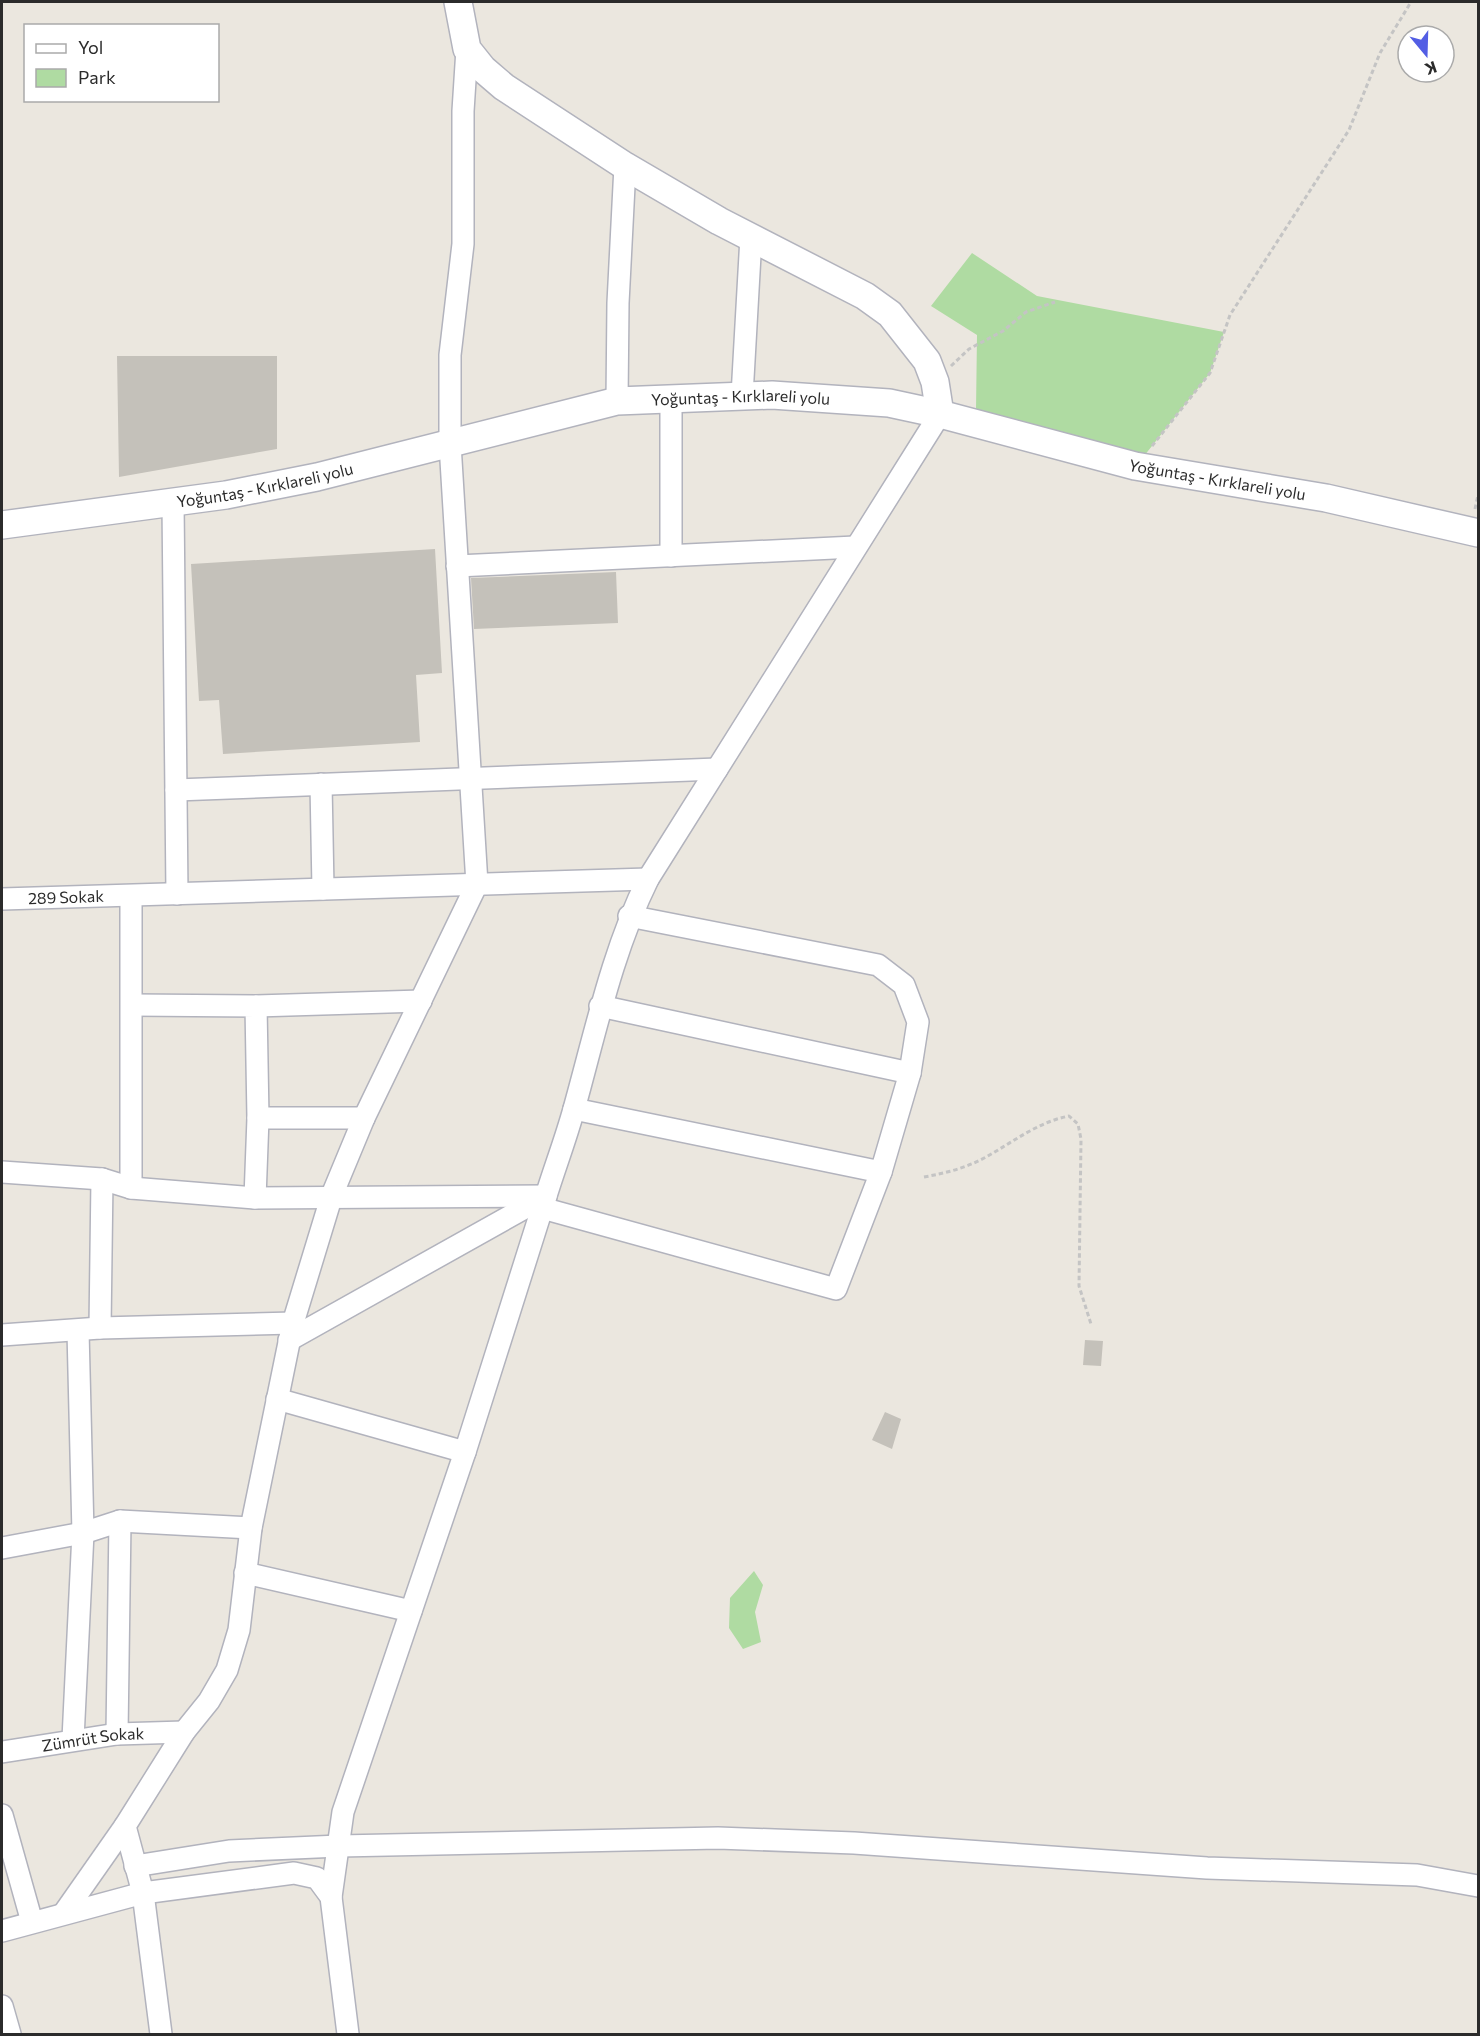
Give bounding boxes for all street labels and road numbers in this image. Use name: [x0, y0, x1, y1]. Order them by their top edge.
street label: Yoğuntaş - Kırklareli yolu: [651, 385, 831, 409]
street label: Yoğuntaş - Kırklareli yolu: [1127, 455, 1307, 503]
street label: Yoğuntaş - Kırklareli yolu: [175, 458, 355, 511]
street label: 289 Sokak: [28, 886, 105, 907]
street label: Zümrüt Sokak: [40, 1723, 145, 1755]

